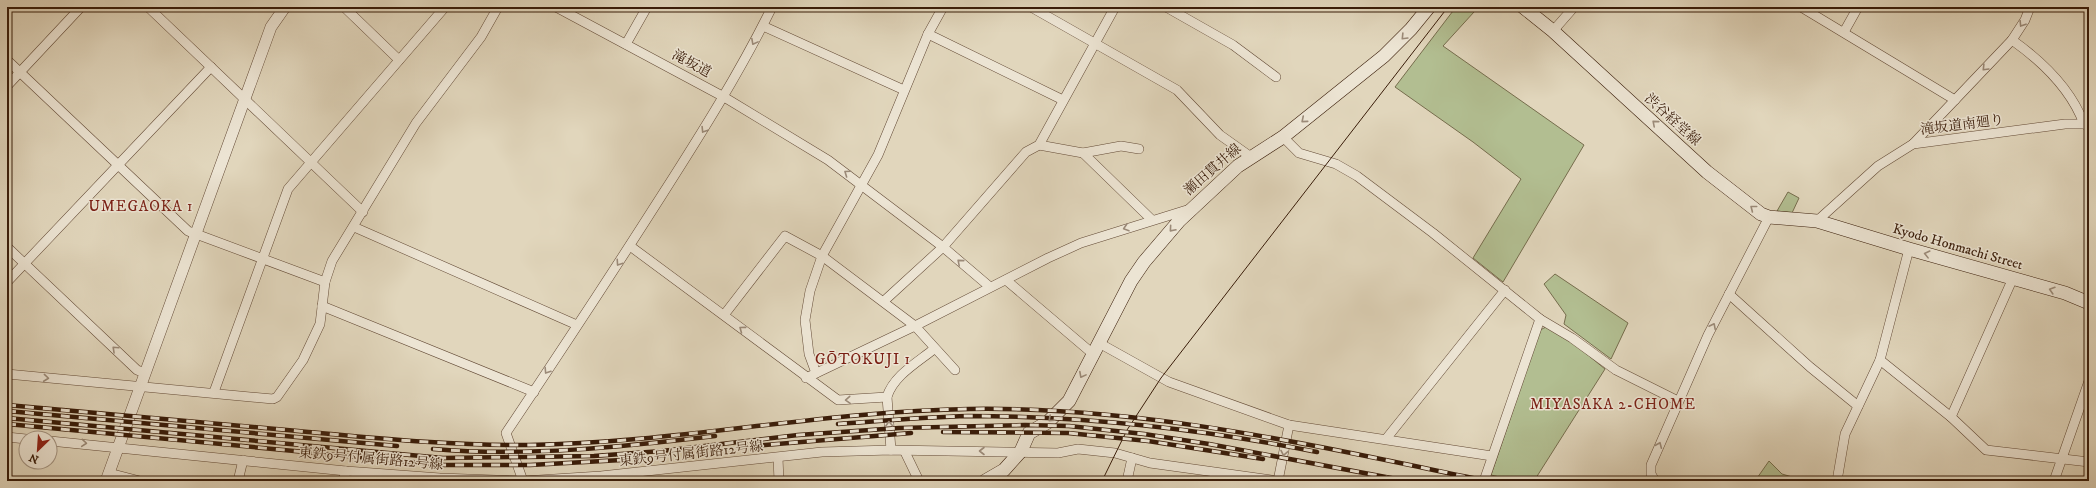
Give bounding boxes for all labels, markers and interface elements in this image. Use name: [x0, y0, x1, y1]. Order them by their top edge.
one-way arrow: [2019, 20, 2027, 27]
one-way arrow: [1401, 32, 1409, 40]
one-way arrow: [752, 37, 759, 45]
street label: 滝坂道: [669, 46, 714, 82]
one-way arrow: [1982, 63, 1990, 71]
street label: 渋谷経堂線: [1640, 90, 1704, 150]
street label: 滝坂道南廻り: [1919, 111, 2005, 139]
one-way arrow: [1301, 115, 1308, 122]
one-way arrow: [1652, 120, 1660, 128]
one-way arrow: [701, 126, 708, 133]
street label: 瀬田貫井線: [1180, 140, 1245, 200]
one-way arrow: [844, 171, 851, 178]
district label: UMEGAOKA 1: [88, 197, 194, 216]
one-way arrow: [1751, 206, 1758, 213]
street label: Kyodo Honmachi Street: [1891, 220, 2025, 274]
one-way arrow: [1123, 224, 1130, 232]
one-way arrow: [1170, 225, 1177, 232]
one-way arrow: [1924, 250, 1931, 259]
one-way arrow: [617, 259, 624, 266]
one-way arrow: [958, 259, 965, 266]
one-way arrow: [2049, 286, 2056, 295]
one-way arrow: [1708, 323, 1716, 331]
one-way arrow: [739, 327, 746, 334]
one-way arrow: [112, 346, 120, 354]
district label: GŌTOKUJI 1: [815, 350, 911, 369]
one-way arrow: [544, 367, 551, 374]
one-way arrow: [1079, 371, 1087, 378]
one-way arrow: [43, 373, 49, 382]
one-way arrow: [845, 395, 851, 404]
district label: MIYASAKA 2-CHOME: [1530, 395, 1696, 414]
one-way arrow: [1048, 414, 1055, 421]
one-way arrow: [884, 421, 893, 427]
north arrow: [18, 430, 58, 470]
street label: 東鉄9号付属街路12号線: [618, 437, 764, 471]
one-way arrow: [81, 439, 87, 448]
one-way arrow: [1654, 441, 1662, 449]
street label: 東鉄9号付属街路12号線: [298, 444, 444, 474]
one-way arrow: [979, 447, 985, 455]
text: N: [27, 450, 41, 466]
one-way arrow: [1280, 450, 1288, 456]

